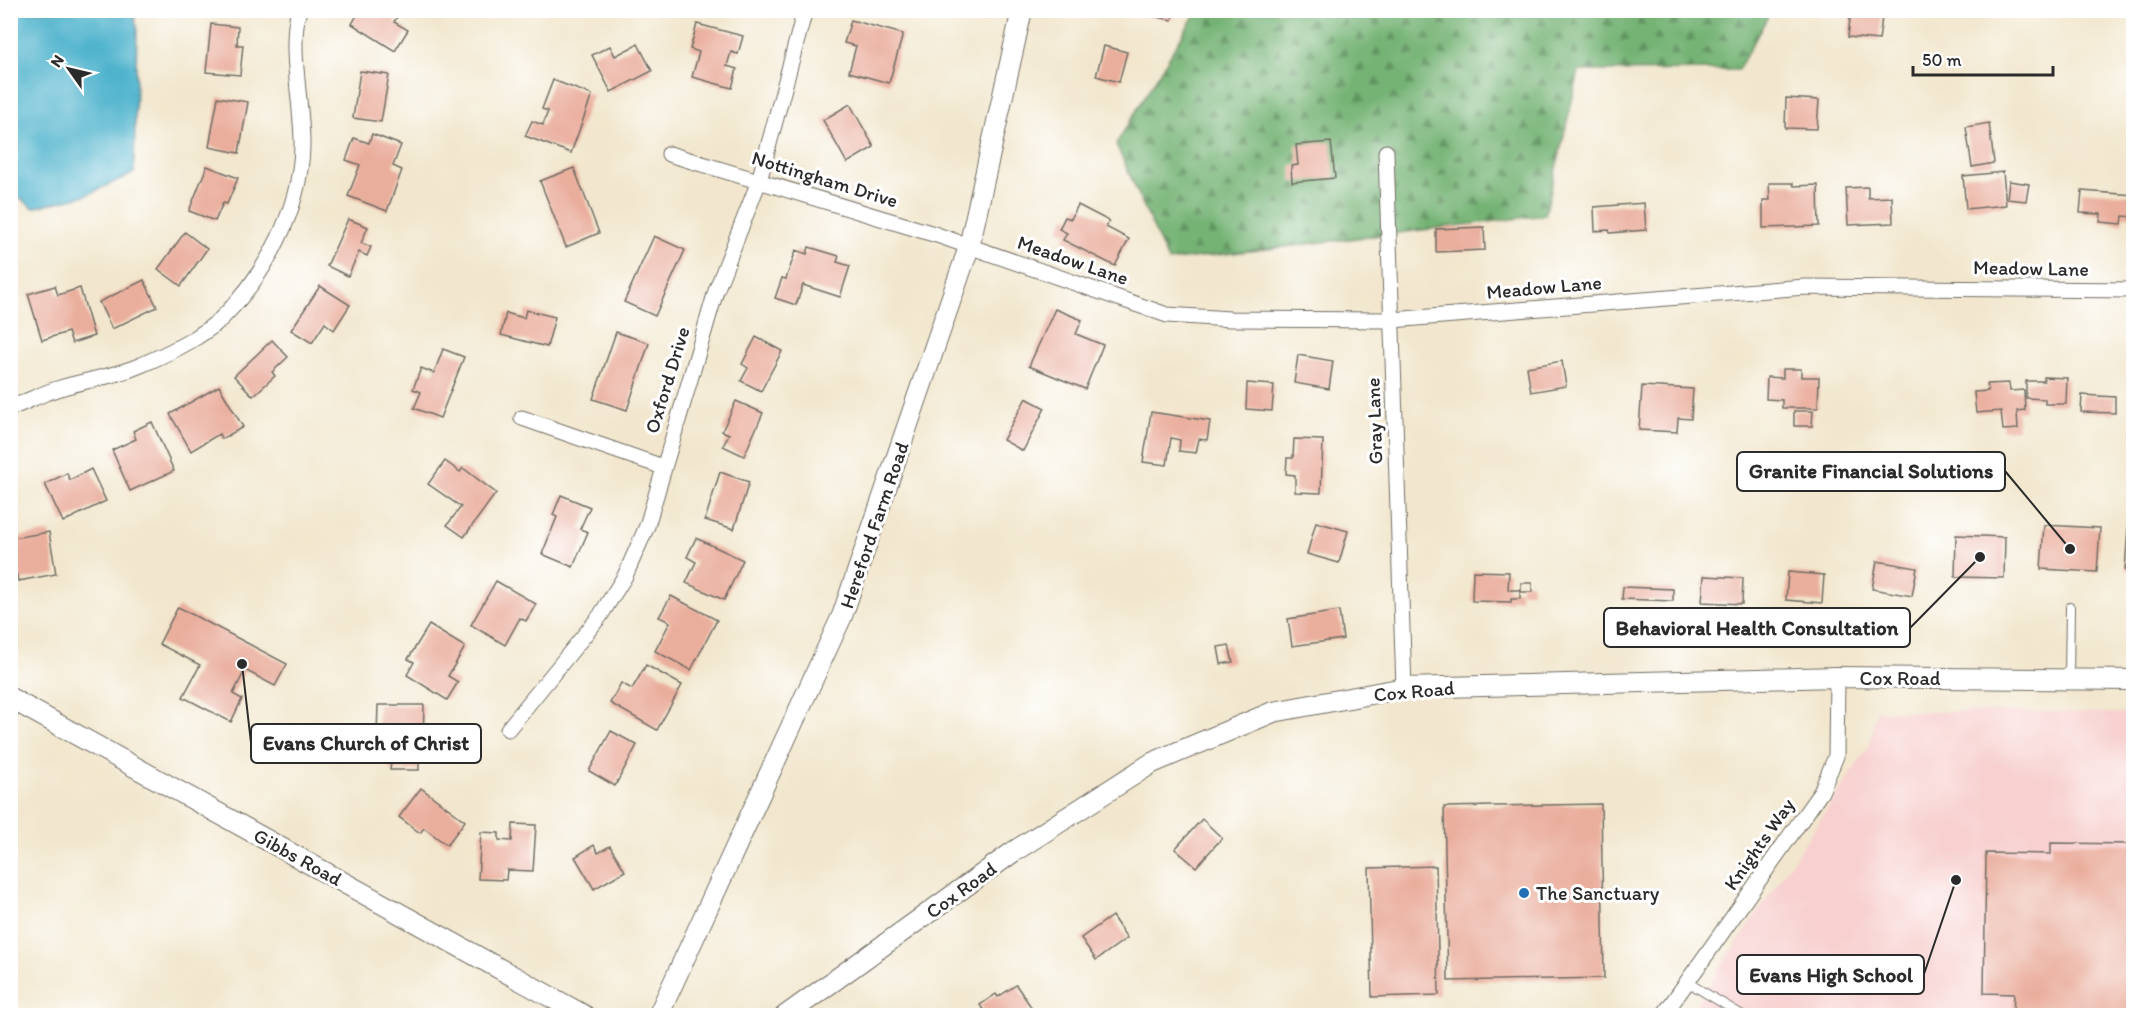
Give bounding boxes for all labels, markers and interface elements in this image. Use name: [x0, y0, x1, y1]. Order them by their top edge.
north arrow: [39, 39, 99, 99]
scale bar: [1913, 39, 2052, 77]
text: 50 m: [1922, 49, 1962, 71]
text: N: [46, 51, 68, 71]
street label: Nottingham Drive: [749, 145, 901, 213]
street label: Meadow Lane: [1014, 230, 1132, 290]
street label: Meadow Lane: [1973, 255, 2089, 281]
street label: Meadow Lane: [1485, 270, 1603, 304]
street label: Oxford Drive: [639, 324, 695, 436]
street label: Gray Lane: [1360, 377, 1388, 465]
street label: Hereford Farm Road: [834, 438, 914, 612]
callout: Granite Financial Solutions: [1737, 452, 2005, 491]
text: Granite Financial Solutions: [1749, 458, 1993, 483]
callout: Behavioral Health Consultation: [1604, 608, 1910, 647]
text: Behavioral Health Consultation: [1616, 615, 1899, 640]
street label: Cox Road: [1859, 666, 1941, 690]
street label: Cox Road: [1373, 675, 1456, 706]
callout: Evans Church of Christ: [251, 724, 481, 763]
text: Evans Church of Christ: [263, 730, 469, 755]
street label: Knights Way: [1718, 793, 1800, 895]
street label: Gibbs Road: [250, 823, 346, 891]
street label: Cox Road: [921, 856, 1001, 924]
place label: The Sanctuary: [1536, 881, 1660, 905]
marker: The Sanctuary: [1517, 886, 1531, 900]
callout: Evans High School: [1737, 955, 1924, 994]
text: Evans High School: [1749, 962, 1914, 988]

